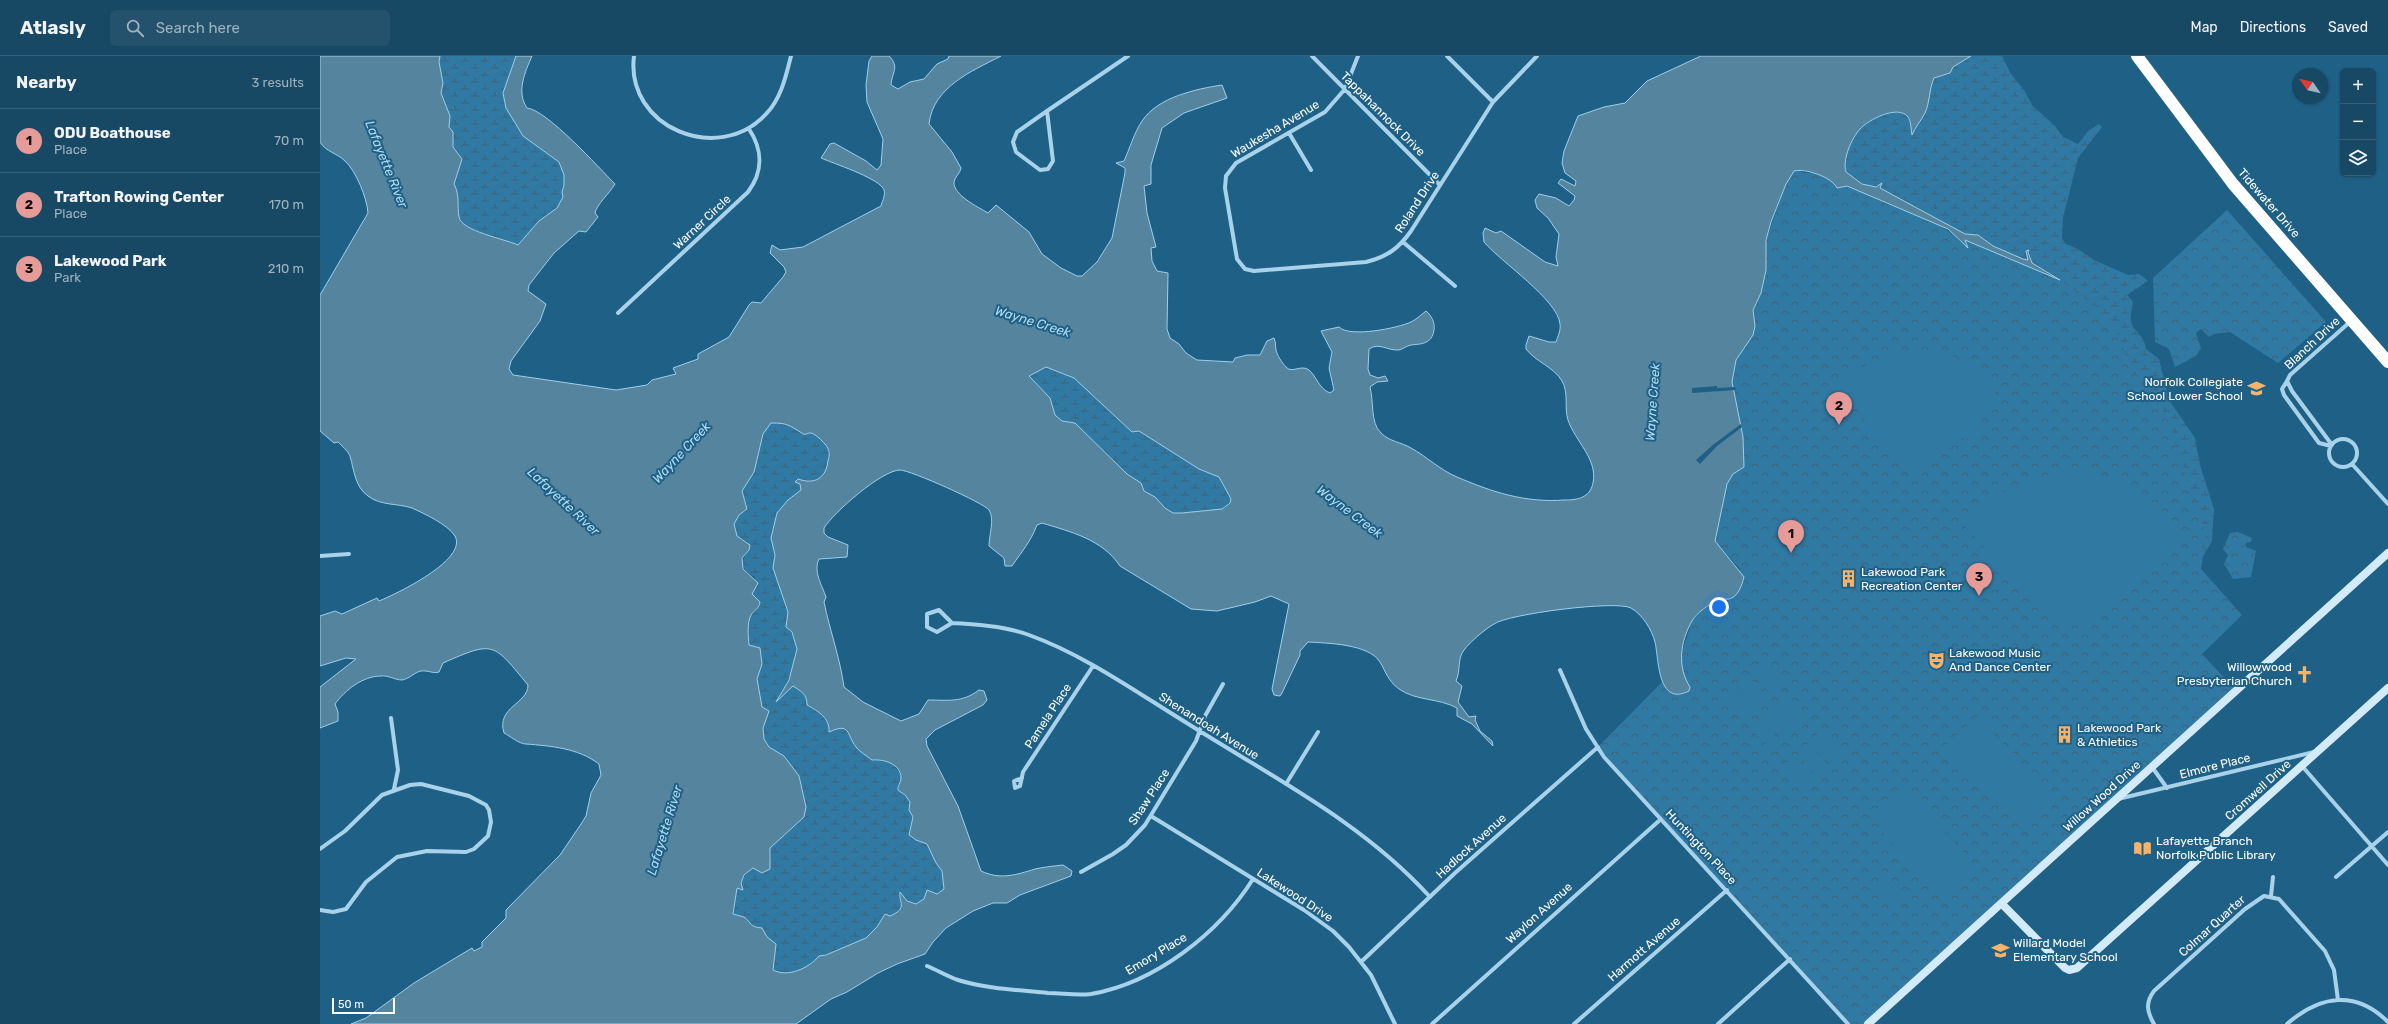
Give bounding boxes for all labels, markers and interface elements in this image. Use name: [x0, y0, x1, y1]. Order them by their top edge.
search box: [110, 10, 390, 46]
text: Atlasly: [20, 16, 86, 39]
icon: search: [124, 17, 146, 39]
text: Search here: [156, 19, 240, 37]
text: Map: [2191, 19, 2218, 36]
text: Directions: [2240, 19, 2306, 36]
text: Saved: [2328, 19, 2368, 36]
north arrow: [2292, 68, 2328, 104]
map controls: [2340, 68, 2376, 176]
button: +: [2340, 68, 2376, 104]
street label: Tappahannock Drive: [1338, 69, 1428, 159]
text: Nearby: [16, 72, 77, 92]
text: 3 results: [252, 75, 304, 90]
street label: Waukesha Avenue: [1228, 97, 1322, 161]
button: −: [2340, 104, 2376, 140]
water label: Lafayette River: [362, 118, 411, 211]
text: ODU Boathouse: [54, 124, 171, 142]
text: 1: [26, 133, 32, 148]
text: 70 m: [274, 133, 304, 148]
button: layers: [2340, 140, 2376, 176]
text: Place: [54, 142, 87, 157]
street label: Tidewater Drive: [2235, 166, 2303, 241]
street label: Roland Drive: [1392, 168, 1442, 235]
text: Trafton Rowing Center: [54, 188, 224, 206]
street label: Warner Circle: [670, 192, 734, 252]
text: 2: [25, 197, 33, 212]
text: 170 m: [269, 197, 304, 212]
text: Place: [54, 206, 87, 221]
text: Lakewood Park: [54, 252, 167, 270]
text: 3: [25, 261, 33, 276]
text: 210 m: [268, 261, 304, 276]
text: Park: [54, 270, 81, 285]
water label: Wayne Creek: [993, 303, 1073, 340]
street label: Blanch Drive: [2281, 314, 2343, 372]
water label: Wayne Creek: [1642, 362, 1663, 442]
place label: Norfolk Collegiate School Lower School: [2127, 375, 2243, 403]
school or university icon: Norfolk Collegiate School Lower School: [2246, 379, 2266, 399]
pin: 2: [1826, 392, 1852, 425]
water label: Wayne Creek: [649, 418, 714, 486]
water label: Lafayette River: [525, 464, 604, 539]
water label: Wayne Creek: [1314, 482, 1386, 541]
pin: 1: [1778, 520, 1804, 553]
pin: 3: [1966, 563, 1992, 596]
place label: Lakewood Park Recreation Center: [1861, 565, 1963, 593]
building icon: Lakewood Park Recreation Center: [1838, 569, 1858, 589]
your location: [1709, 597, 1729, 617]
place label: Lakewood Music And Dance Center: [1949, 646, 2051, 674]
theatre icon: Lakewood Music And Dance Center: [1926, 650, 1946, 670]
place label: Willowwood Presbyterian Church: [2177, 660, 2292, 688]
church icon: Willowwood Presbyterian Church: [2295, 664, 2315, 684]
street label: Pamela Place: [1022, 681, 1074, 751]
street label: Shenandoah Avenue: [1156, 690, 1262, 763]
place label: Lakewood Park & Athletics: [2077, 721, 2162, 749]
building icon: Lakewood Park & Athletics: [2054, 725, 2074, 745]
street label: Elmore Place: [2178, 750, 2252, 782]
street label: Willow Wood Drive: [2060, 757, 2144, 834]
street label: Cromwell Drive: [2222, 757, 2294, 823]
street label: Shaw Place: [1126, 766, 1173, 828]
water label: Lafayette River: [644, 783, 686, 877]
street label: Huntington Place: [1663, 807, 1740, 888]
street label: Hadlock Avenue: [1433, 811, 1509, 881]
place label: Lafayette Branch Norfolk Public Library: [2156, 834, 2276, 862]
library icon: Lafayette Branch Norfolk Public Library: [2133, 838, 2153, 858]
street label: Lakewood Drive: [1254, 865, 1336, 925]
street label: Waylon Avenue: [1503, 879, 1575, 946]
street label: Colmar Quarter: [2176, 892, 2249, 960]
street label: Harmott Avenue: [1605, 914, 1683, 984]
street label: Emory Place: [1123, 930, 1190, 978]
place label: Willard Model Elementary School: [2013, 936, 2118, 964]
school or university icon: Willard Model Elementary School: [1990, 940, 2010, 960]
scale bar: [332, 996, 395, 1015]
text: 50 m: [338, 998, 364, 1011]

